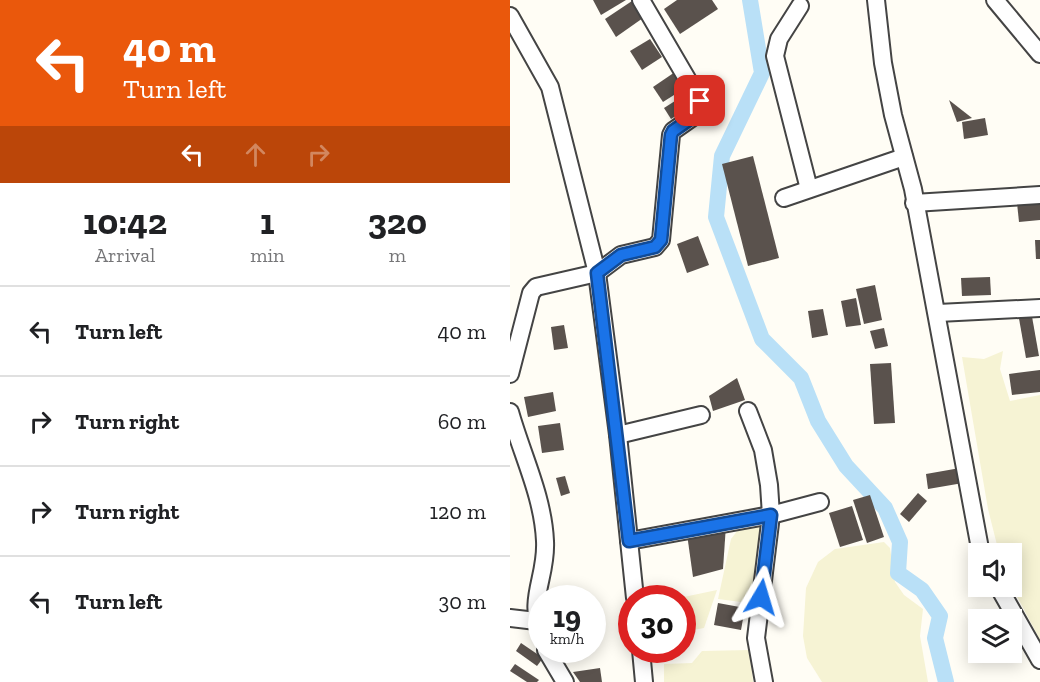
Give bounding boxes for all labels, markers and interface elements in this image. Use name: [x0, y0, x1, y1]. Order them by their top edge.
text: 40 m: [123, 22, 216, 73]
icon: left: [24, 24, 102, 102]
text: Turn left: [123, 73, 226, 105]
pin: [674, 75, 725, 126]
icon: arrive: [683, 84, 716, 117]
icon: left: [176, 138, 209, 171]
icon: ahead: [239, 138, 272, 171]
icon: right: [302, 138, 335, 171]
text: 10:42: [83, 200, 167, 243]
text: 1: [260, 200, 275, 243]
text: 320: [368, 200, 427, 243]
text: Arrival: [95, 243, 155, 267]
text: min: [250, 243, 285, 267]
text: m: [389, 243, 406, 267]
icon: left: [24, 315, 57, 348]
text: Turn left: [75, 318, 162, 345]
text: 40 m: [437, 318, 486, 345]
icon: right: [24, 405, 57, 438]
text: Turn right: [75, 408, 179, 435]
text: 60 m: [438, 408, 486, 435]
icon: right: [24, 495, 57, 528]
text: Turn right: [75, 498, 179, 525]
text: 120 m: [430, 498, 486, 525]
map controls: [968, 543, 1022, 663]
button: sound: [968, 543, 1022, 597]
position arrow: [729, 565, 793, 629]
icon: left: [24, 585, 57, 618]
speed limit sign: 30: [618, 585, 696, 663]
text: Turn left: [75, 588, 162, 615]
text: 30 m: [439, 588, 486, 615]
text: 19: [553, 599, 581, 635]
button: layers: [968, 609, 1022, 663]
text: km/h: [550, 630, 584, 648]

